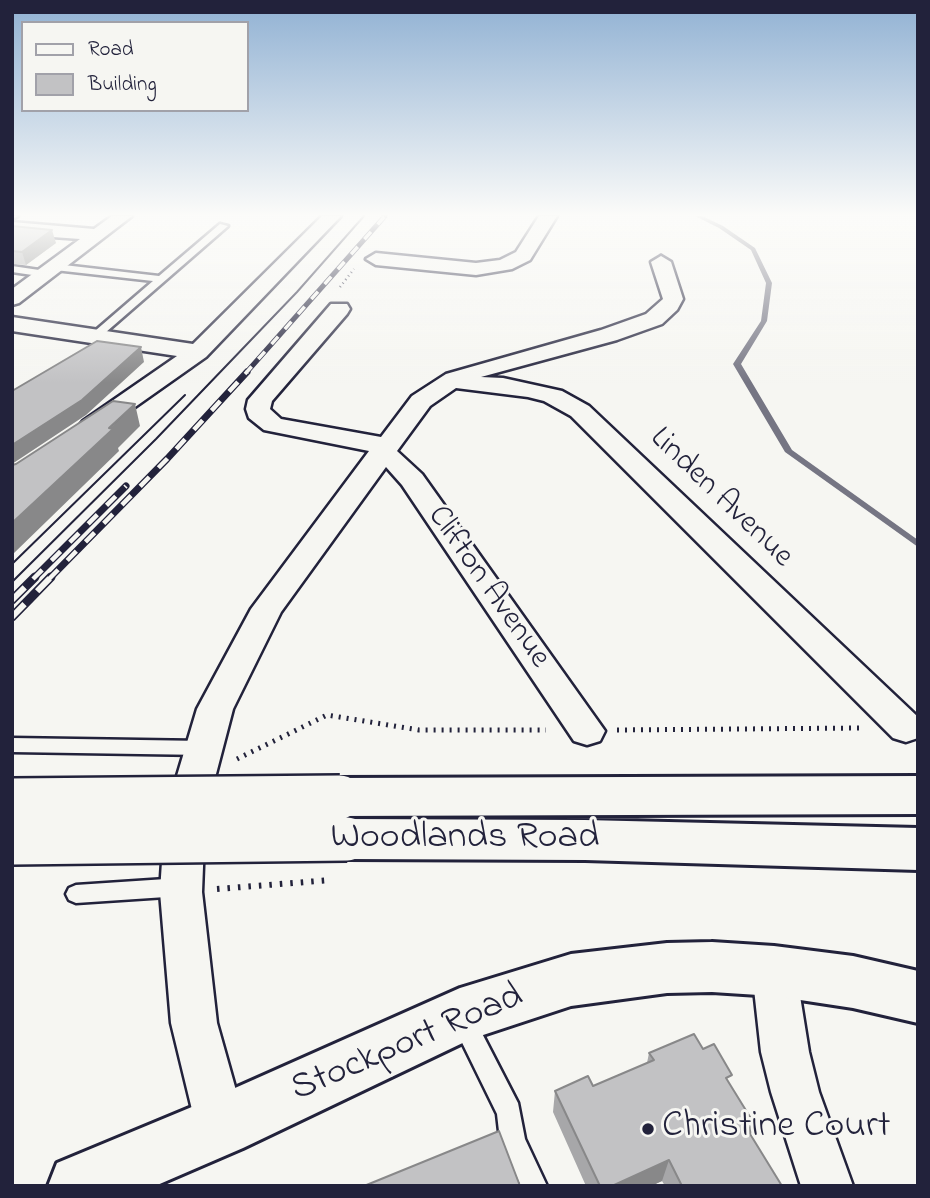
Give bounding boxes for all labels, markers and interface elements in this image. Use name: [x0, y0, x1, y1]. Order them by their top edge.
legend: [21, 21, 248, 112]
text: Road: [88, 35, 134, 65]
text: Building: [88, 70, 157, 100]
street label: Linden Avenue: [640, 421, 800, 577]
street label: Clifton Avenue: [417, 500, 557, 676]
street label: Woodlands Road: [331, 817, 599, 863]
street label: Stockport Road: [285, 976, 531, 1114]
place label: Christine Court: [662, 1106, 891, 1152]
marker: Christine Court: [640, 1121, 656, 1137]

